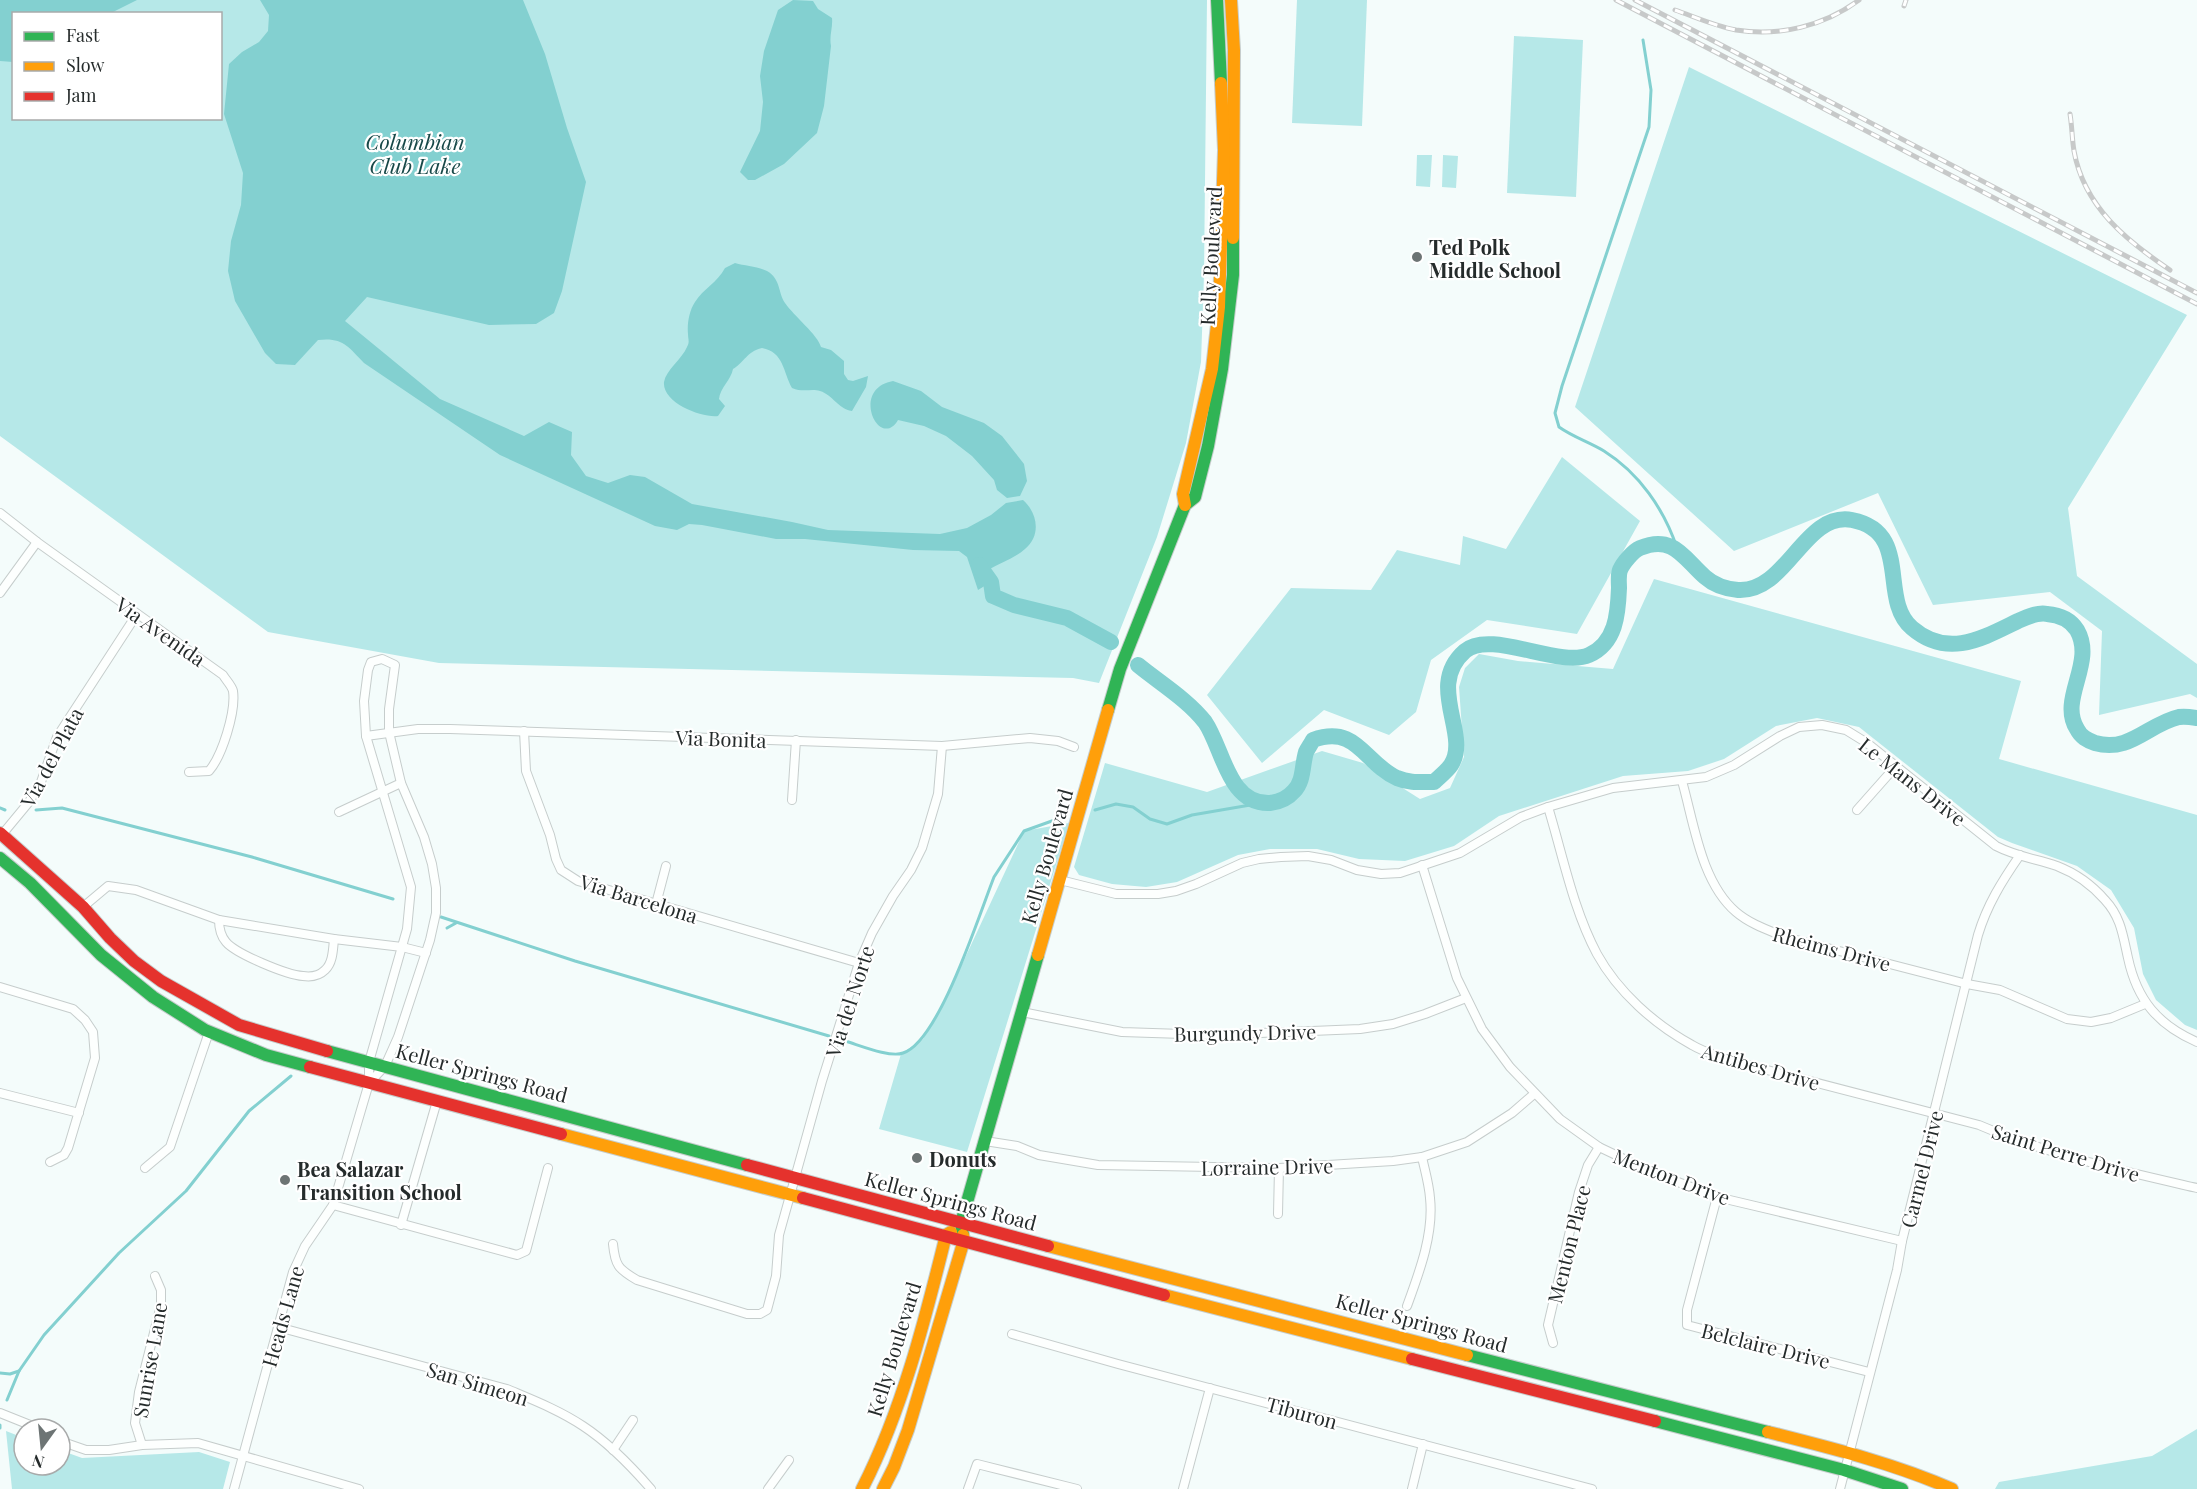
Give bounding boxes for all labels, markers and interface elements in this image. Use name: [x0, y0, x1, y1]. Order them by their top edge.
legend: [12, 12, 222, 120]
text: Fast: [66, 23, 100, 47]
text: Slow: [66, 53, 104, 77]
text: Jam: [65, 83, 96, 107]
water label: Columbian Club Lake: [365, 127, 465, 179]
street label: Kelly Boulevard: [1193, 185, 1227, 326]
place label: Ted Polk Middle School: [1429, 233, 1561, 283]
marker: Ted Polk Middle School: [1410, 250, 1424, 264]
street label: Via Avenida: [110, 590, 211, 672]
street label: Via del Plata: [13, 702, 89, 812]
street label: Via Bonita: [674, 723, 767, 753]
street label: Le Mans Drive: [1854, 731, 1972, 831]
street label: Kelly Boulevard: [1014, 785, 1078, 927]
street label: Via Barcelona: [576, 867, 701, 929]
street label: Rheims Drive: [1770, 919, 1894, 977]
street label: Via del Norte: [818, 942, 880, 1061]
street label: Burgundy Drive: [1174, 1017, 1316, 1047]
street label: Keller Springs Road: [393, 1036, 571, 1108]
street label: Antibes Drive: [1698, 1036, 1823, 1096]
street label: Carmel Drive: [1893, 1107, 1949, 1231]
street label: Saint Perre Drive: [1989, 1117, 2143, 1187]
street label: Menton Drive: [1610, 1141, 1734, 1211]
place label: Donuts: [929, 1145, 997, 1172]
marker: Donuts: [910, 1151, 924, 1165]
street label: Lorraine Drive: [1201, 1151, 1333, 1181]
place label: Bea Salazar Transition School: [297, 1155, 462, 1205]
street label: Keller Springs Road: [862, 1164, 1040, 1236]
marker: Bea Salazar Transition School: [278, 1173, 292, 1187]
street label: Menton Place: [1540, 1182, 1596, 1306]
street label: Heads Lane: [255, 1262, 309, 1370]
street label: Kelly Boulevard: [860, 1278, 926, 1420]
street label: Keller Springs Road: [1333, 1286, 1511, 1358]
street label: Sunrise Lane: [126, 1300, 172, 1420]
street label: Belclaire Drive: [1699, 1316, 1833, 1374]
street label: San Simeon: [424, 1355, 532, 1411]
street label: Tiburon: [1263, 1390, 1341, 1434]
north arrow: [12, 1417, 72, 1477]
text: N: [29, 1450, 46, 1474]

